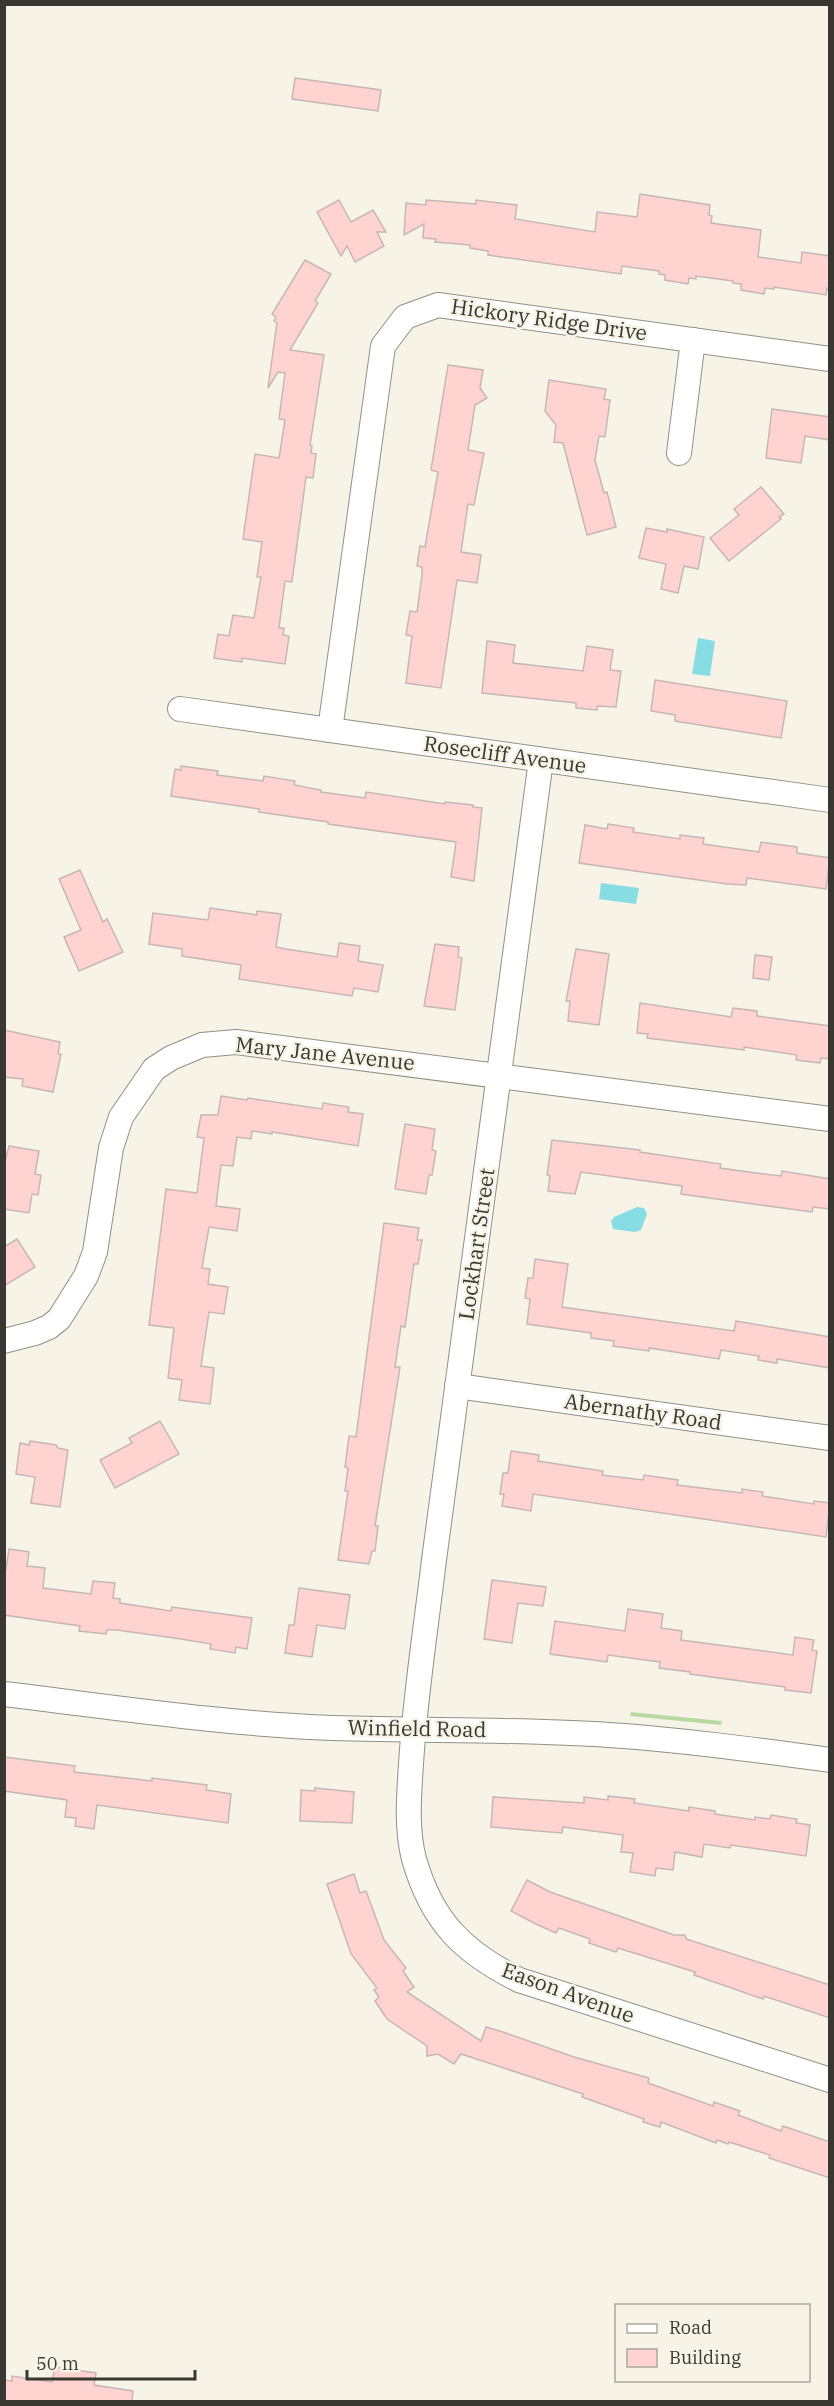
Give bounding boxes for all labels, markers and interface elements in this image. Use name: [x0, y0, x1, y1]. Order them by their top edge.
street label: Hickory Ridge Drive: [449, 291, 649, 347]
street label: Rosecliff Avenue: [422, 729, 588, 779]
street label: Mary Jane Avenue: [234, 1030, 416, 1076]
street label: Lockhart Street: [452, 1166, 501, 1322]
street label: Abernathy Road: [563, 1386, 724, 1436]
street label: Winfield Road: [347, 1713, 487, 1743]
street label: Eason Avenue: [498, 1955, 638, 2029]
legend: [615, 2304, 810, 2382]
text: Road: [669, 2316, 712, 2339]
scale bar: [27, 2343, 195, 2381]
text: Building: [669, 2346, 741, 2369]
text: 50 m: [36, 2352, 79, 2375]

